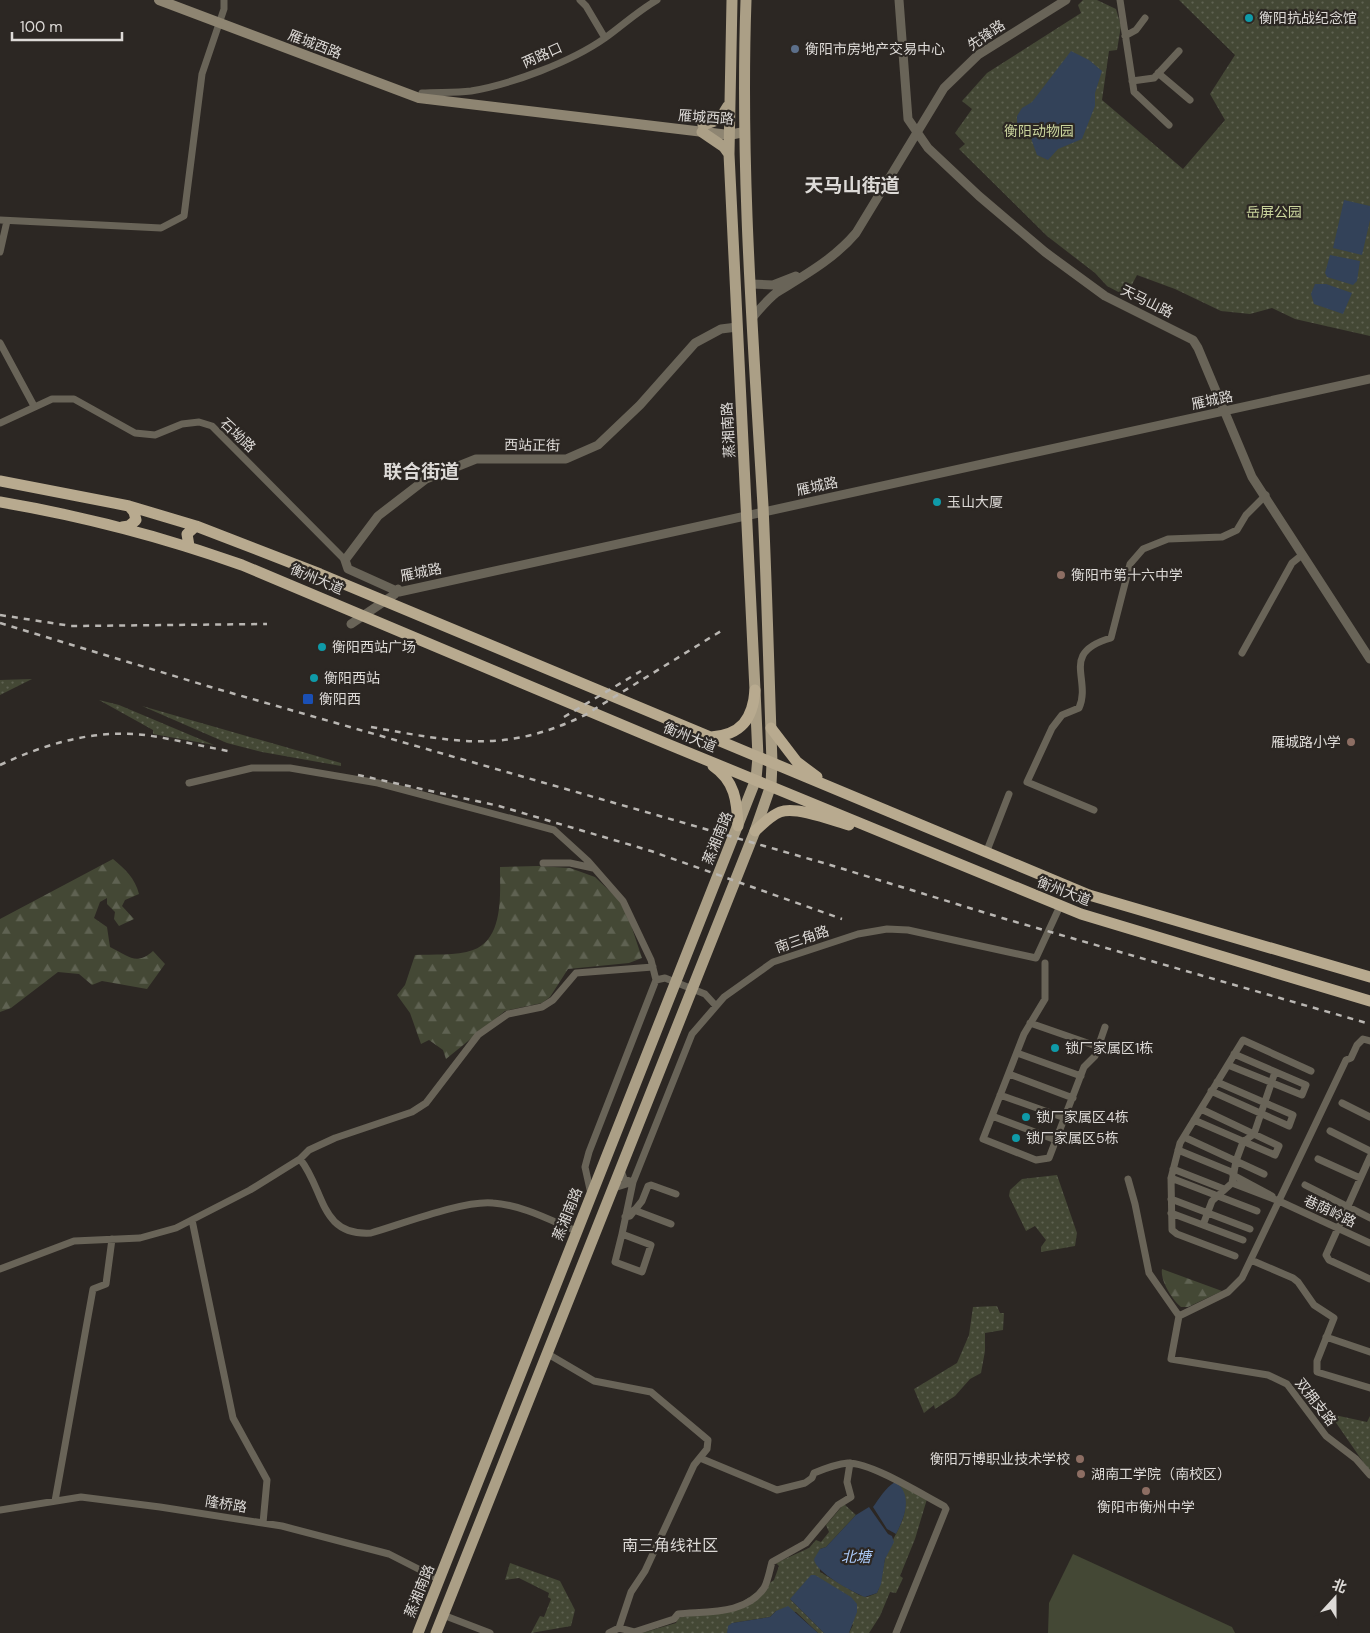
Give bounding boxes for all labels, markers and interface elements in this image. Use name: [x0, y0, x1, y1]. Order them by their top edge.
place label: 衡阳抗战纪念馆: [1259, 9, 1357, 27]
scale bar: [12, 10, 122, 42]
marker: 衡阳抗战纪念馆: [1243, 12, 1255, 24]
street label: 先锋路: [964, 16, 1008, 54]
text: 100 m: [20, 17, 63, 37]
street label: 雁城西路: [286, 26, 344, 62]
street label: 两路口: [519, 38, 565, 72]
place label: 衡阳市房地产交易中心: [805, 40, 945, 58]
marker: 衡阳市房地产交易中心: [789, 43, 801, 55]
street label: 雁城西路: [677, 106, 735, 128]
park label: 衡阳动物园: [1004, 122, 1074, 140]
district label: 天马山街道: [804, 173, 900, 198]
park label: 岳屏公园: [1246, 203, 1302, 221]
street label: 天马山路: [1118, 281, 1176, 321]
street label: 雁城路: [1190, 387, 1234, 413]
street label: 蒸湘南路: [718, 402, 738, 458]
street label: 石坳路: [217, 414, 259, 456]
street label: 西站正街: [504, 436, 560, 454]
district label: 联合街道: [383, 459, 459, 484]
street label: 雁城路: [795, 473, 839, 499]
place label: 玉山大厦: [947, 493, 1003, 511]
marker: 玉山大厦: [931, 496, 943, 508]
street label: 雁城路: [399, 559, 443, 585]
street label: 衡州大道: [288, 560, 346, 598]
place label: 衡阳市第十六中学: [1071, 566, 1183, 584]
marker: 衡阳市第十六中学: [1055, 569, 1067, 581]
place label: 衡阳西站广场: [332, 638, 416, 656]
marker: 衡阳西站广场: [316, 641, 328, 653]
place label: 衡阳西站: [324, 669, 380, 687]
marker: 衡阳西站: [308, 672, 320, 684]
place label: 衡阳西: [319, 690, 361, 708]
marker: 衡阳西: [301, 692, 315, 706]
street label: 衡州大道: [661, 718, 719, 756]
place label: 雁城路小学: [1271, 733, 1341, 751]
marker: 雁城路小学: [1345, 736, 1357, 748]
street label: 蒸湘南路: [698, 809, 736, 867]
street label: 衡州大道: [1035, 873, 1093, 909]
street label: 南三角路: [773, 921, 831, 957]
place label: 锁厂家属区1栋: [1065, 1039, 1153, 1057]
marker: 锁厂家属区1栋: [1049, 1042, 1061, 1054]
place label: 锁厂家属区4栋: [1036, 1108, 1129, 1126]
marker: 锁厂家属区4栋: [1020, 1111, 1032, 1123]
place label: 锁厂家属区5栋: [1026, 1129, 1119, 1147]
marker: 锁厂家属区5栋: [1010, 1132, 1022, 1144]
street label: 蒸湘南路: [548, 1185, 586, 1243]
street label: 巷荫岭路: [1301, 1191, 1359, 1231]
street label: 双拥支路: [1292, 1374, 1340, 1430]
place label: 衡阳万博职业技术学校: [930, 1450, 1070, 1468]
marker: 衡阳万博职业技术学校: [1074, 1453, 1086, 1465]
place label: 湖南工学院（南校区）: [1091, 1465, 1231, 1483]
marker: 湖南工学院（南校区）: [1075, 1468, 1087, 1480]
marker: 衡阳市衡州中学: [1140, 1485, 1152, 1497]
street label: 隆桥路: [204, 1492, 248, 1516]
place label: 衡阳市衡州中学: [1097, 1498, 1195, 1516]
district label: 南三角线社区: [622, 1535, 718, 1556]
water label: 北塘: [841, 1547, 874, 1567]
street label: 蒸湘南路: [400, 1562, 438, 1620]
north arrow: [1310, 1573, 1360, 1623]
text: 北: [1330, 1575, 1349, 1597]

